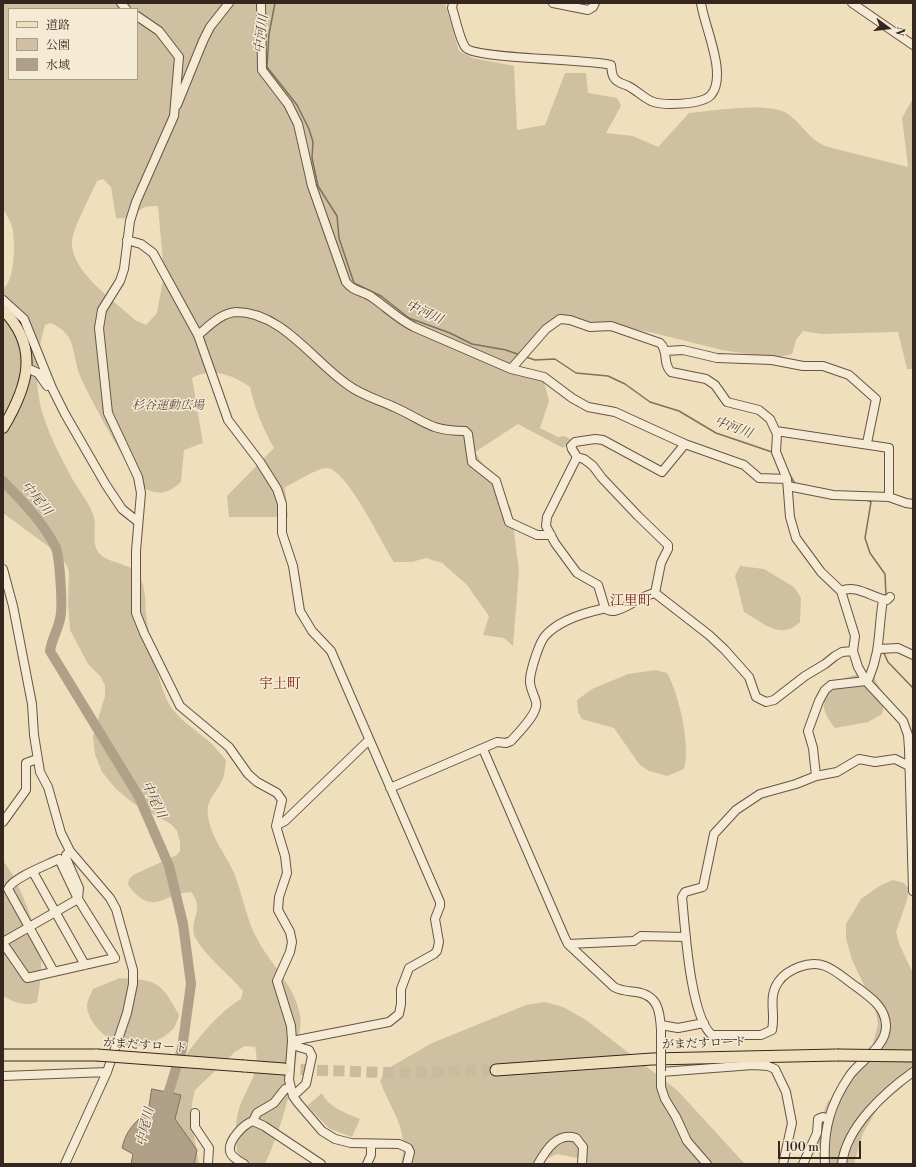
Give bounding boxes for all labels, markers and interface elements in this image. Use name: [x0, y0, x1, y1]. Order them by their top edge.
legend: [8, 8, 138, 80]
north arrow: [868, 8, 908, 48]
water label: 中河川: [252, 14, 272, 54]
text: 道路: [46, 18, 70, 33]
text: N: [892, 25, 907, 37]
text: 公園: [46, 38, 70, 53]
text: 水域: [46, 58, 70, 73]
water label: 中河川: [403, 298, 445, 328]
park label: 杉谷運動広場: [132, 399, 204, 413]
water label: 中河川: [712, 414, 754, 442]
water label: 中尾川: [17, 479, 55, 519]
district label: 江里町: [610, 594, 652, 610]
district label: 宇土町: [259, 677, 301, 693]
water label: 中尾川: [137, 779, 169, 821]
street label: がまだすロード: [662, 1035, 746, 1053]
street label: がまだすロード: [103, 1036, 187, 1056]
water label: 中尾川: [134, 1106, 158, 1148]
scale bar: [780, 1133, 863, 1159]
text: 100 m: [785, 1140, 819, 1155]

